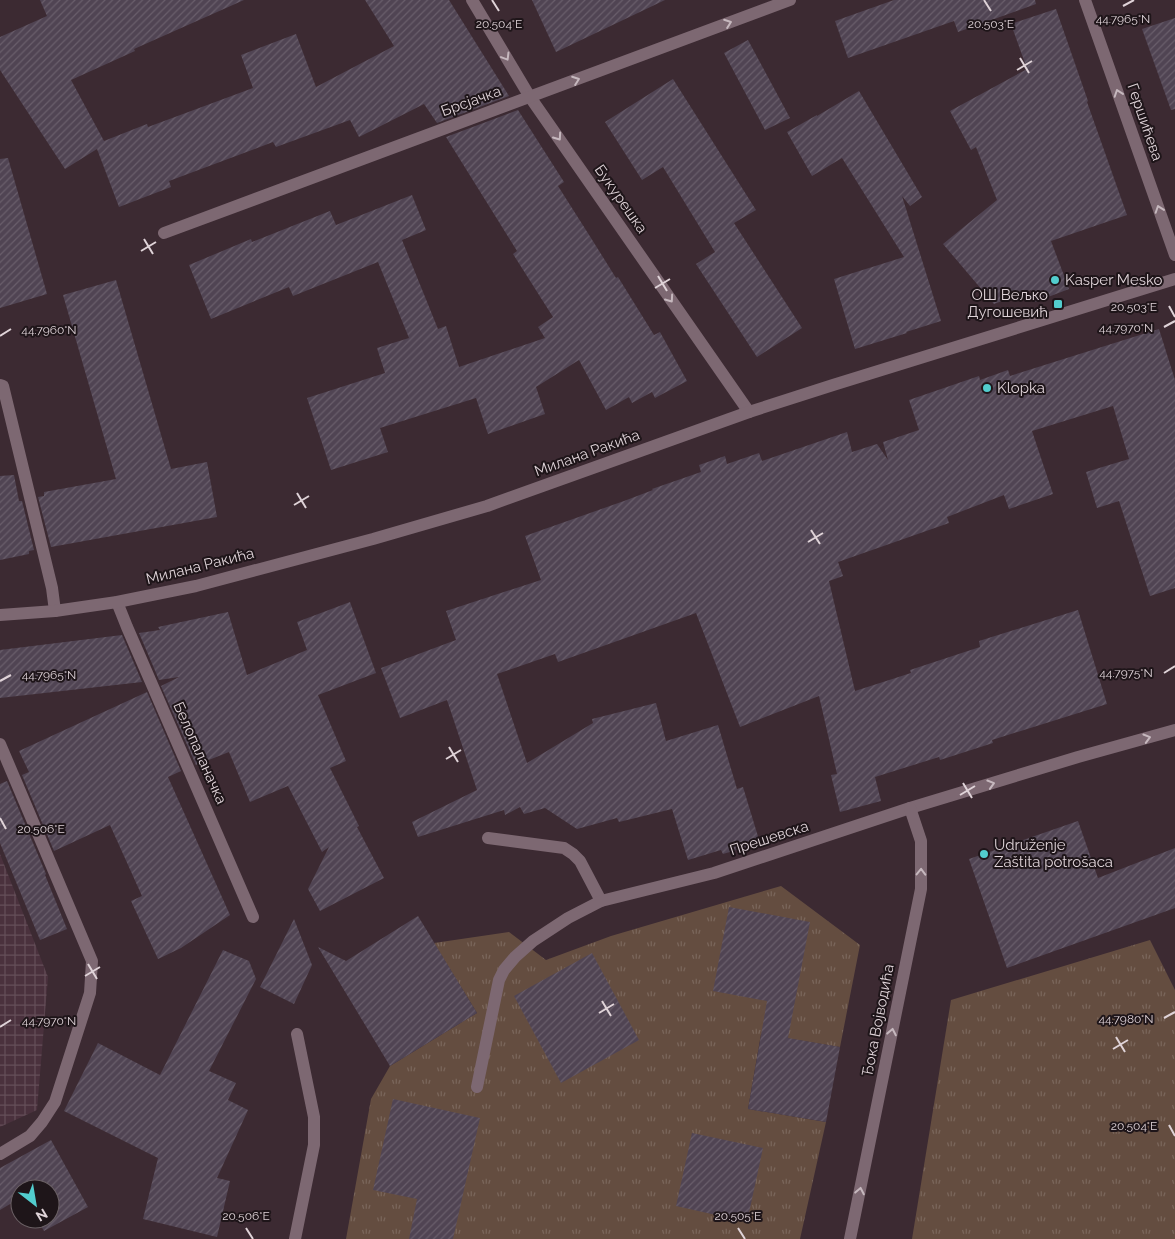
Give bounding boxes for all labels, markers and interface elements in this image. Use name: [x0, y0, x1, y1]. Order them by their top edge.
text: 44.7965°N: [1096, 12, 1150, 26]
text: 20.504°E: [476, 17, 522, 31]
text: 20.503°E: [968, 17, 1014, 31]
one-way arrow: [723, 19, 732, 29]
one-way arrow: [500, 51, 510, 60]
one-way arrow: [571, 76, 579, 86]
street label: Гершићева: [1123, 81, 1167, 163]
street label: Брсјачка: [439, 82, 503, 120]
one-way arrow: [1114, 90, 1124, 98]
one-way arrow: [552, 131, 561, 141]
street label: Букурешка: [591, 161, 651, 237]
one-way arrow: [1155, 206, 1165, 214]
place label: Kasper Mesko: [1065, 271, 1162, 289]
marker: Kasper Mesko: [1049, 274, 1061, 286]
place label: ОШ Вељко Дугошевић: [967, 286, 1048, 321]
one-way arrow: [664, 293, 673, 303]
marker: ОШ Вељко Дугошевић: [1052, 298, 1064, 310]
text: 20.503°E: [1111, 300, 1157, 314]
text: 44.7970°N: [1099, 321, 1153, 335]
text: 44.7960°N: [21, 323, 77, 337]
place label: Klopka: [997, 379, 1045, 397]
marker: Klopka: [981, 382, 993, 394]
street label: Милана Ракића: [532, 426, 642, 480]
street label: Милана Ракића: [144, 544, 256, 588]
text: 44.7975°N: [1099, 666, 1153, 680]
text: 44.7965°N: [22, 668, 76, 682]
street label: Белопаланачка: [169, 699, 231, 807]
one-way arrow: [1142, 733, 1151, 744]
one-way arrow: [986, 779, 994, 789]
street label: Прешевска: [727, 817, 811, 859]
text: 20.506°E: [17, 822, 65, 836]
place label: Udruženje Zaštita potrošaca: [994, 836, 1113, 871]
marker: Udruženje Zaštita potrošaca: [978, 848, 990, 860]
one-way arrow: [916, 868, 926, 876]
street label: Ђока Војводића: [858, 963, 898, 1077]
text: 44.7980°N: [1098, 1012, 1154, 1026]
text: 44.7970°N: [22, 1014, 76, 1028]
one-way arrow: [886, 1027, 897, 1036]
text: 20.504°E: [1111, 1119, 1157, 1133]
north arrow: [10, 1179, 60, 1229]
one-way arrow: [854, 1187, 865, 1196]
text: N: [33, 1206, 50, 1225]
text: 20.506°E: [222, 1209, 270, 1223]
text: 20.505°E: [715, 1209, 761, 1223]

